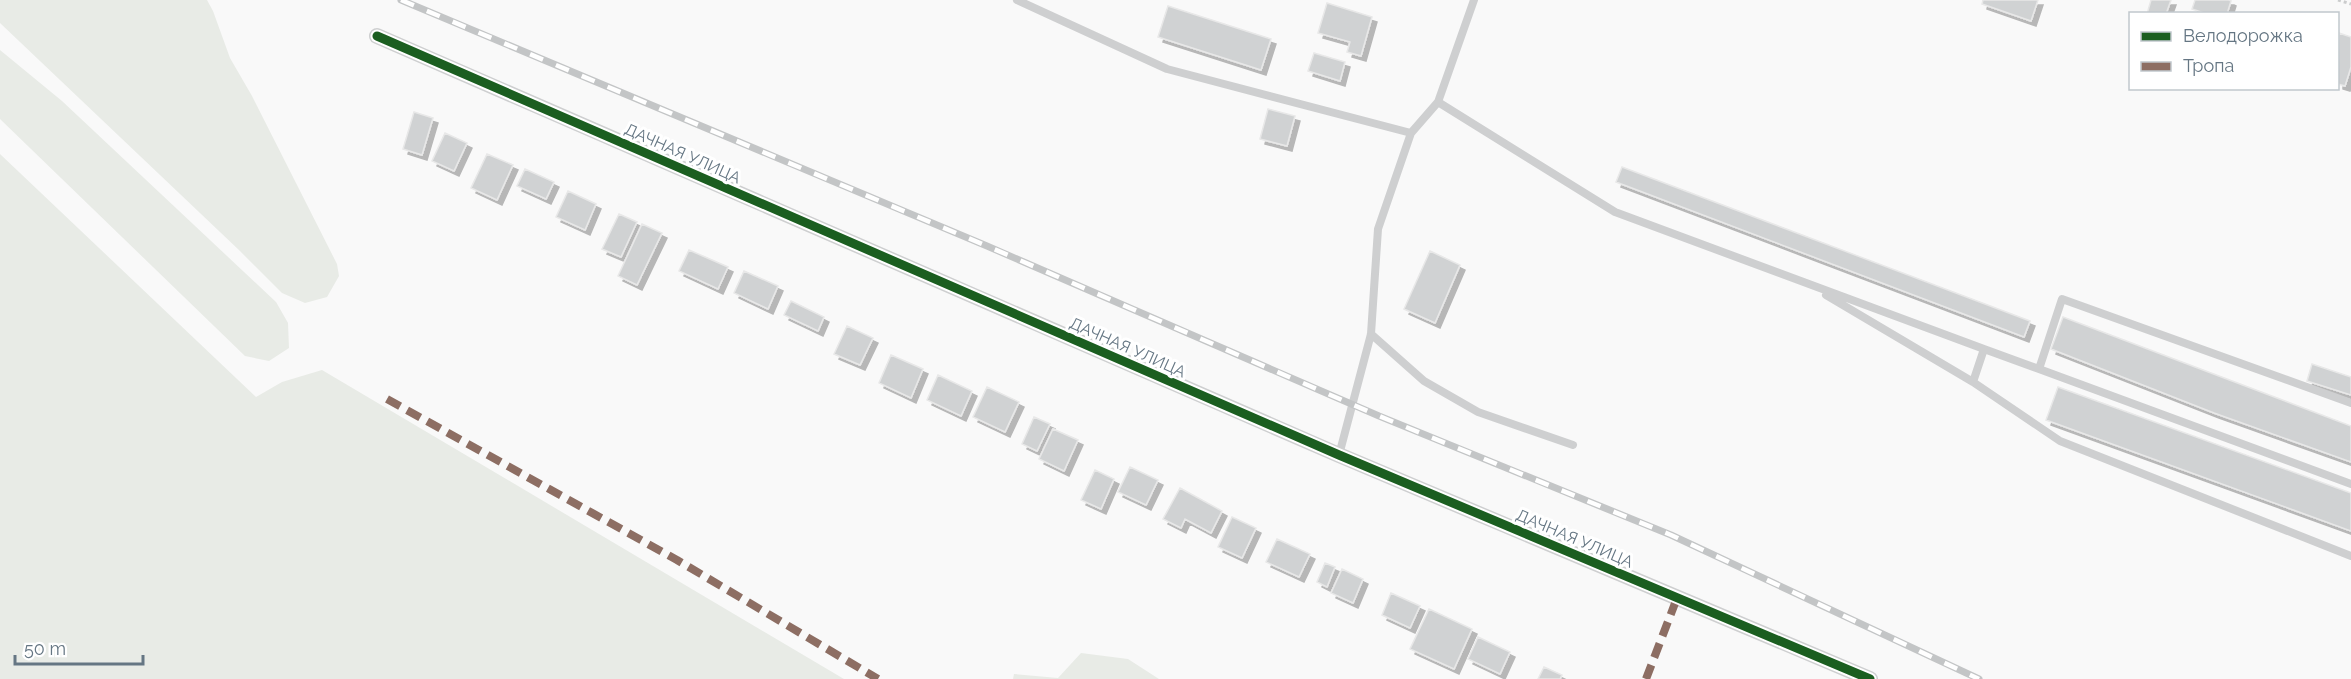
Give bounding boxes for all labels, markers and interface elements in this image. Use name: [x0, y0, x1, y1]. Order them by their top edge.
legend: [2129, 12, 2339, 90]
text: Велодорожка: [2183, 25, 2303, 46]
text: Тропа: [2183, 55, 2234, 76]
street label: ДАЧНАЯ УЛИЦА: [622, 119, 744, 188]
street label: ДАЧНАЯ УЛИЦА: [1067, 313, 1189, 382]
street label: ДАЧНАЯ УЛИЦА: [1513, 505, 1636, 572]
scale bar: [15, 628, 142, 666]
text: 50 m: [24, 638, 66, 659]

